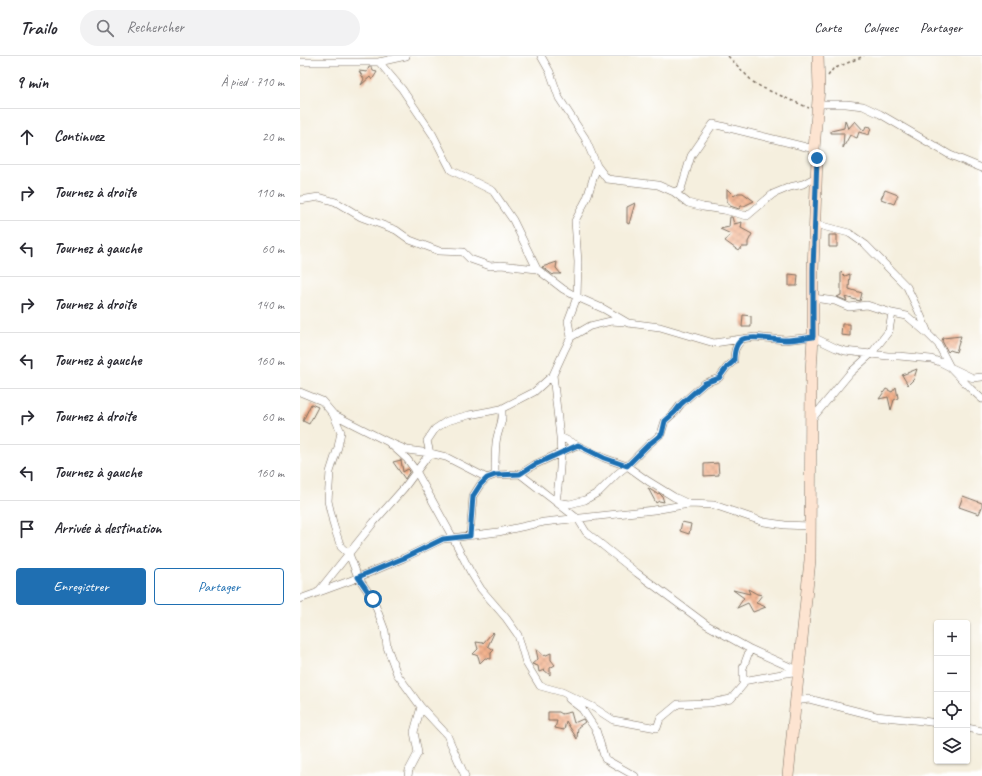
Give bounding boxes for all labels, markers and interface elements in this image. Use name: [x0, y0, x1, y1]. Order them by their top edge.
search box: [80, 10, 360, 46]
text: Trailo: [20, 16, 56, 40]
icon: search: [94, 17, 116, 39]
text: Rechercher: [126, 18, 184, 37]
text: Carte: [814, 19, 841, 36]
text: Calques: [863, 19, 898, 36]
text: Partager: [920, 19, 962, 36]
text: 9 min: [16, 72, 48, 93]
text: À pied · 710 m: [221, 74, 284, 90]
icon: ahead: [16, 126, 38, 148]
text: Continuez: [54, 127, 104, 146]
text: 20 m: [262, 129, 284, 145]
route end: [808, 149, 826, 167]
icon: right: [16, 182, 38, 204]
text: Tournez à droite: [54, 183, 136, 202]
text: 110 m: [256, 185, 284, 201]
icon: left: [16, 238, 38, 260]
text: Tournez à gauche: [54, 239, 141, 258]
text: 60 m: [262, 241, 284, 257]
icon: right: [16, 294, 38, 316]
text: Tournez à droite: [54, 295, 136, 314]
text: 140 m: [256, 297, 284, 313]
icon: left: [16, 350, 38, 372]
text: Tournez à gauche: [54, 351, 141, 370]
text: 160 m: [256, 353, 284, 369]
icon: right: [16, 406, 38, 428]
text: Tournez à droite: [54, 407, 136, 426]
text: 60 m: [262, 409, 284, 425]
icon: left: [16, 462, 38, 484]
text: Tournez à gauche: [54, 463, 141, 482]
text: 160 m: [256, 465, 284, 481]
icon: arrive: [16, 518, 38, 540]
text: Arrivée à destination: [54, 519, 162, 538]
button: Enregistrer: [16, 568, 146, 605]
button: Partager: [154, 568, 284, 605]
route start: [364, 590, 382, 608]
map controls: [934, 620, 970, 764]
button: +: [934, 620, 970, 656]
button: −: [934, 656, 970, 692]
button: locate: [934, 692, 970, 728]
button: layers: [934, 728, 970, 764]

